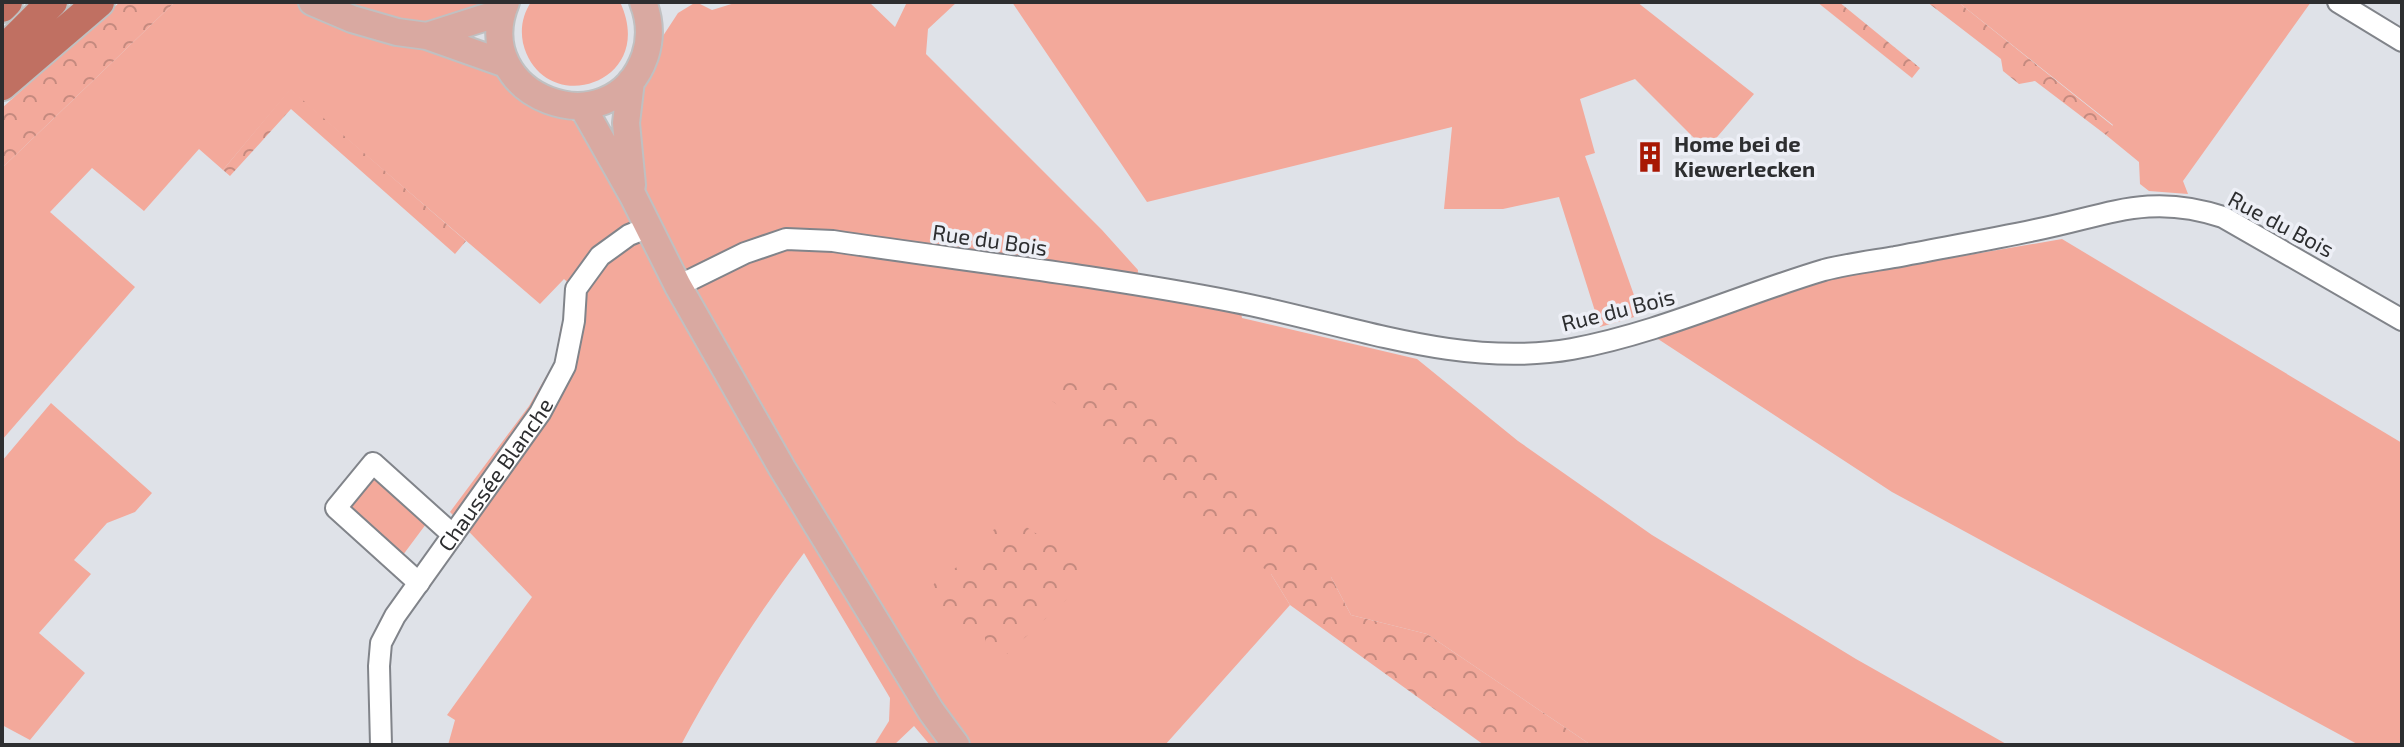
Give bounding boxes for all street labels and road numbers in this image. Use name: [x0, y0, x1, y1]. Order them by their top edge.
street label: Rue du Bois: [2224, 184, 2339, 262]
street label: Rue du Bois: [931, 218, 1049, 260]
street label: Rue du Bois: [1558, 282, 1677, 336]
street label: Chaussée Blanche: [432, 393, 557, 556]

